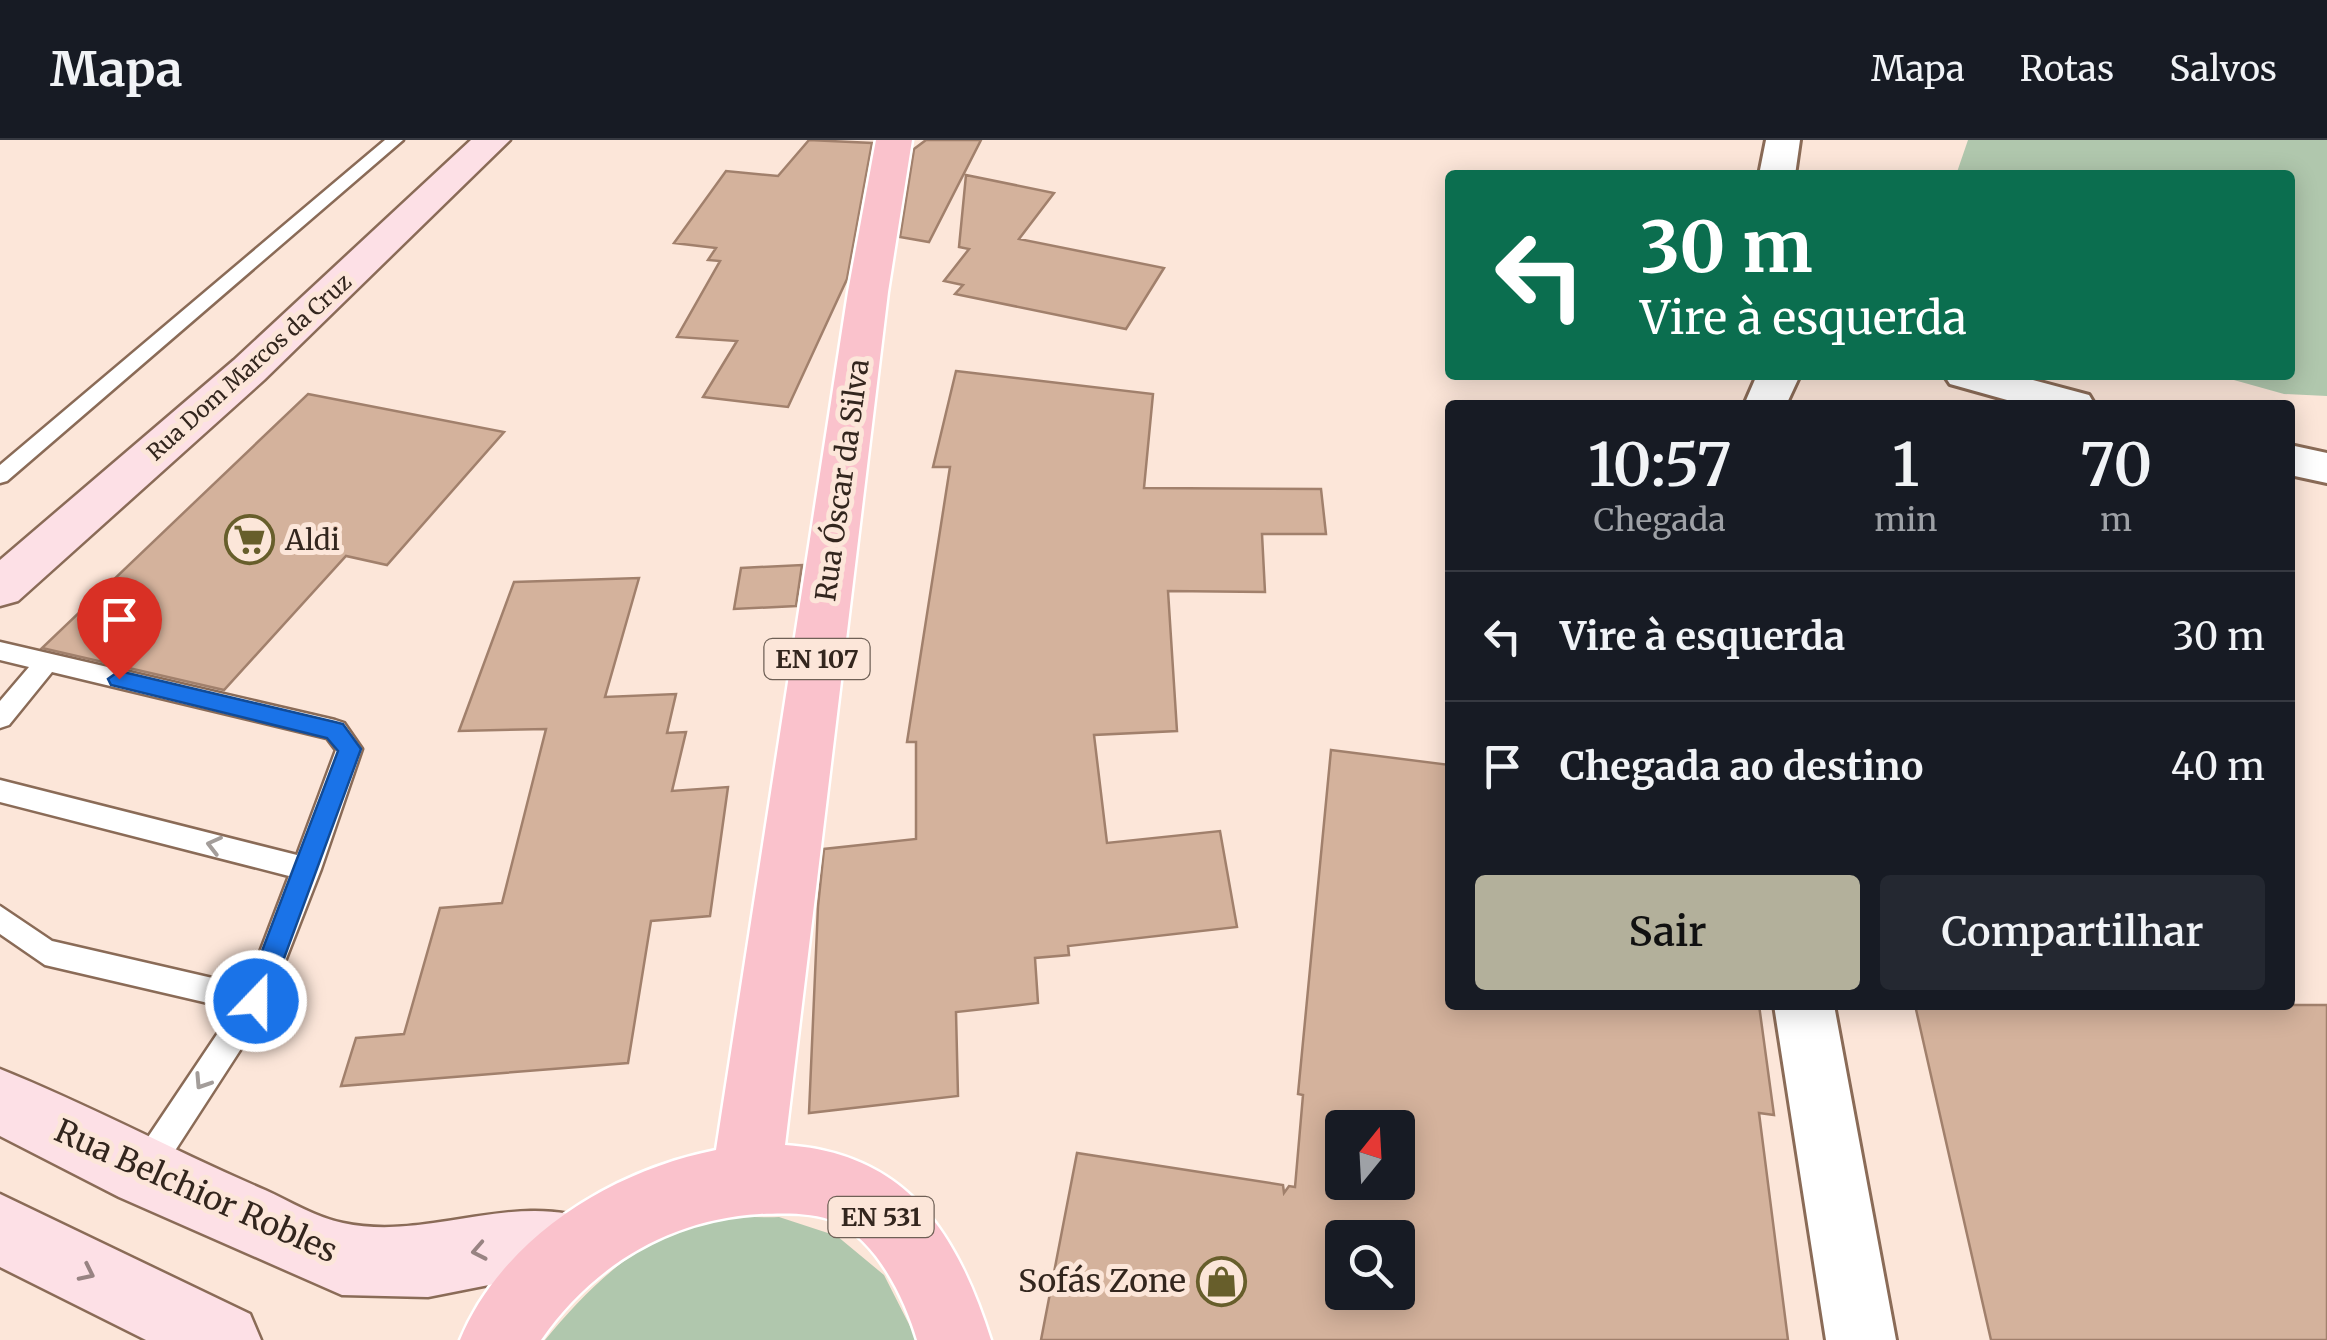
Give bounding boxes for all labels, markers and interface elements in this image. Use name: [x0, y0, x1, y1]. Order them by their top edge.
text: Mapa: [50, 39, 183, 99]
text: Mapa: [1871, 47, 1965, 91]
text: Rotas: [2020, 47, 2114, 91]
text: Salvos: [2169, 47, 2277, 91]
text: 30 m: [1640, 203, 1813, 291]
icon: left: [1475, 210, 1605, 340]
street label: Rua Dom Marcos da Cruz: [141, 268, 357, 466]
text: Vire à esquerda: [1640, 290, 1967, 346]
street label: Rua Óscar da Silva: [807, 357, 877, 603]
text: 10:57: [1588, 427, 1732, 502]
text: 1: [1892, 427, 1920, 502]
text: 70: [2080, 427, 2152, 502]
text: Chegada: [1594, 500, 1726, 540]
text: min: [1874, 500, 1937, 540]
text: m: [2100, 500, 2132, 540]
supermarket icon: Aldi: [224, 514, 276, 566]
place label: Aldi: [284, 522, 340, 558]
pin: [77, 577, 162, 680]
icon: arrive: [92, 592, 147, 647]
icon: left: [1475, 609, 1530, 664]
text: Vire à esquerda: [1560, 613, 1845, 660]
text: 30 m: [2172, 613, 2265, 660]
road number: EN 107: [764, 639, 870, 679]
icon: arrive: [1475, 739, 1530, 794]
text: Chegada ao destino: [1560, 743, 1923, 790]
text: 40 m: [2171, 743, 2265, 790]
one-way arrow: [206, 836, 223, 857]
button: Sair: [1475, 875, 1860, 990]
button: Compartilhar: [1880, 875, 2265, 990]
position arrow: [204, 949, 308, 1053]
one-way arrow: [196, 1072, 215, 1090]
north arrow: [1325, 1110, 1415, 1200]
map controls: [1325, 1110, 1415, 1310]
street label: Rua Belchior Robles: [49, 1111, 343, 1271]
road number: EN 531: [828, 1197, 934, 1237]
button: search: [1325, 1220, 1415, 1310]
one-way arrow: [470, 1239, 487, 1260]
shop icon: Sofás Zone: [1195, 1255, 1247, 1307]
one-way arrow: [77, 1260, 95, 1280]
place label: Sofás Zone: [1018, 1261, 1186, 1301]

